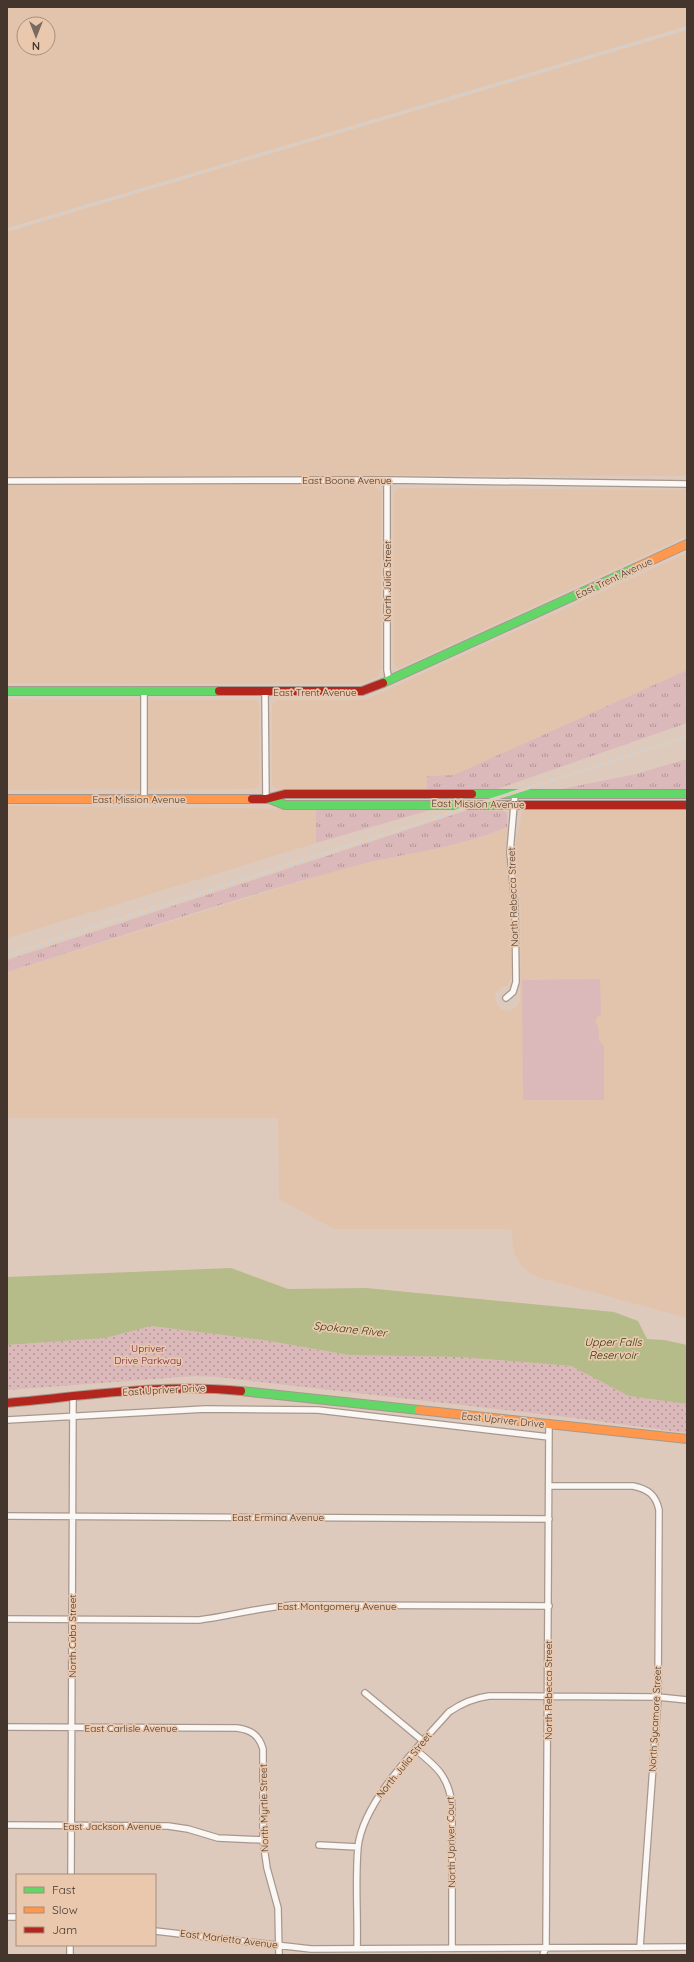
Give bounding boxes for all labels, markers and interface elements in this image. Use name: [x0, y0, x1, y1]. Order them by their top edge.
north arrow: [16, 16, 56, 56]
text: N: [32, 39, 40, 53]
street label: East Boone Avenue: [302, 474, 392, 487]
street label: North Julia Street: [381, 540, 394, 621]
street label: East Trent Avenue: [573, 554, 655, 602]
street label: East Trent Avenue: [273, 686, 357, 699]
street label: East Mission Avenue: [92, 793, 186, 806]
street label: East Mission Avenue: [431, 797, 525, 811]
street label: North Rebecca Street: [505, 846, 521, 947]
water label: Spokane River: [313, 1318, 389, 1340]
water label: Upper Falls Reservoir: [584, 1335, 643, 1362]
park label: Upriver Drive Parkway: [114, 1342, 182, 1367]
street label: East Upriver Drive: [122, 1381, 206, 1399]
street label: East Upriver Drive: [461, 1409, 545, 1431]
street label: East Ermina Avenue: [232, 1511, 324, 1524]
street label: North Cuba Street: [66, 1594, 79, 1678]
street label: East Montgomery Avenue: [277, 1600, 397, 1613]
street label: North Rebecca Street: [542, 1640, 555, 1740]
street label: North Sycamore Street: [646, 1665, 664, 1772]
street label: East Carlisle Avenue: [85, 1722, 178, 1735]
street label: North Julia Street: [373, 1729, 435, 1801]
street label: North Myrtle Street: [257, 1763, 271, 1852]
street label: North Upriver Court: [444, 1796, 458, 1888]
street label: East Jackson Avenue: [63, 1820, 161, 1833]
legend: [16, 1874, 156, 1946]
text: Fast: [52, 1882, 76, 1897]
text: Slow: [52, 1902, 78, 1917]
text: Jam: [52, 1922, 77, 1937]
street label: East Marietta Avenue: [179, 1927, 279, 1951]

